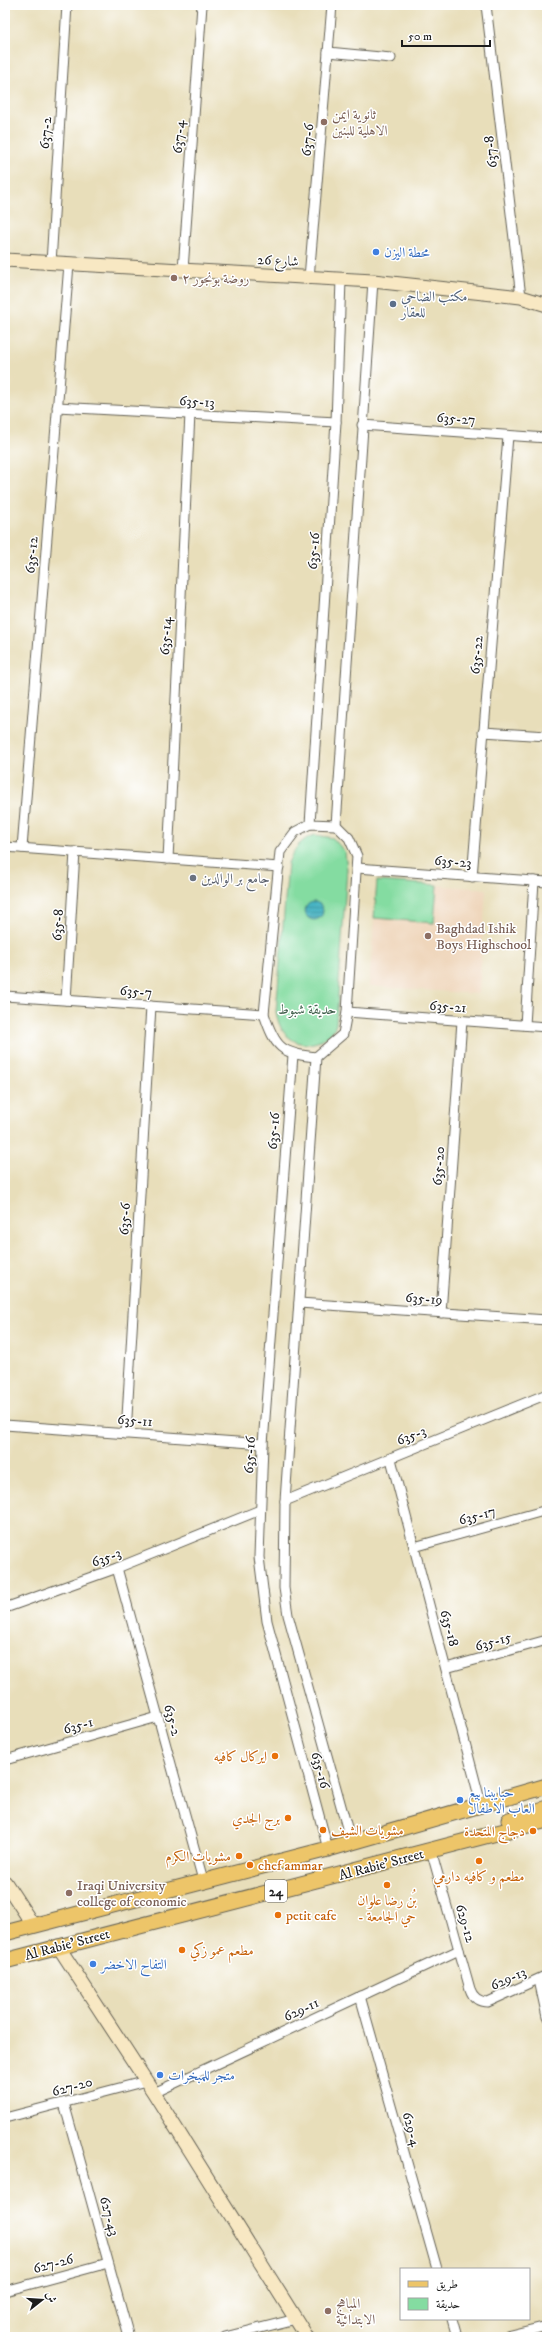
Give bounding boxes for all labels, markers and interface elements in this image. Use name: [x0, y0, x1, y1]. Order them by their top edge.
scale bar: [402, 22, 490, 48]
text: 50 m: [408, 29, 432, 44]
place label: ثانوية ايمن الاهلية للبنين: [332, 106, 388, 140]
street label: 637-2: [36, 116, 56, 150]
marker: ثانوية ايمن الاهلية للبنين: [319, 117, 329, 127]
street label: 637-4: [169, 119, 189, 154]
street label: 637-6: [298, 122, 318, 157]
street label: 637-8: [480, 135, 502, 169]
place label: محطة اليزن: [384, 244, 430, 262]
marker: محطة اليزن: [371, 247, 381, 257]
street label: شارع 26: [257, 251, 299, 273]
place label: روضة بونجور ٢: [182, 270, 249, 288]
marker: روضة بونجور ٢: [169, 273, 179, 283]
place label: مكتب الضاحي للعقار: [399, 288, 468, 322]
marker: مكتب الضاحي للعقار: [388, 299, 398, 309]
street label: 635-13: [179, 392, 215, 412]
street label: 635-27: [436, 409, 476, 429]
street label: 635-16: [304, 531, 324, 570]
street label: 635-12: [21, 536, 43, 574]
street label: 635-14: [156, 615, 176, 656]
street label: 635-22: [466, 635, 488, 675]
street label: 635-23: [434, 852, 472, 872]
place label: جامع بر الوالدين: [201, 870, 270, 892]
marker: جامع بر الوالدين: [188, 873, 198, 883]
street label: 635-8: [48, 909, 68, 942]
place label: Baghdad Ishik Boys Highschool: [436, 920, 532, 954]
marker: Baghdad Ishik Boys Highschool: [423, 931, 433, 941]
street label: 635-7: [119, 982, 153, 1002]
street label: 635-21: [429, 997, 467, 1017]
park label: حديقة شبوط: [278, 1001, 336, 1019]
street label: 635-16: [264, 1111, 284, 1150]
street label: 635-20: [429, 1146, 449, 1186]
street label: 635-6: [115, 1202, 135, 1236]
street label: 635-19: [405, 1289, 443, 1309]
street label: 635-11: [117, 1411, 153, 1431]
street label: 635-3: [394, 1422, 429, 1450]
street label: 635-16: [240, 1435, 260, 1474]
street label: 635-17: [457, 1502, 498, 1530]
street label: 635-3: [89, 1544, 124, 1572]
street label: 635-18: [436, 1608, 463, 1649]
street label: 635-15: [473, 1628, 514, 1656]
street label: 635-2: [159, 1702, 185, 1738]
street label: 635-1: [61, 1713, 95, 1739]
place label: ايركال كافيه: [213, 1748, 267, 1766]
street label: 635-16: [306, 1750, 334, 1791]
marker: ايركال كافيه: [270, 1751, 280, 1761]
place label: حبايبنا بيع العاب الاطفال: [468, 1784, 535, 1818]
marker: حبايبنا بيع العاب الاطفال: [455, 1795, 465, 1805]
place label: برج الجدي: [232, 1810, 281, 1831]
marker: برج الجدي: [283, 1813, 293, 1823]
place label: مشويات الشيف: [331, 1822, 404, 1840]
place label: دجاج المتحدة: [464, 1823, 525, 1844]
marker: مشويات الشيف: [318, 1825, 328, 1835]
marker: دجاج المتحدة: [528, 1826, 538, 1836]
street label: Al Rabie' Street: [337, 1845, 426, 1885]
place label: مشويات الكرم: [166, 1848, 231, 1869]
marker: مشويات الكرم: [234, 1851, 244, 1861]
marker: مطعم و كافيه دارمي: [474, 1856, 484, 1866]
place label: chef ammar: [258, 1857, 324, 1875]
marker: chef ammar: [245, 1860, 255, 1870]
place label: مطعم و كافيه دارمي: [434, 1868, 524, 1890]
place label: Iraqi University college of economic: [77, 1877, 187, 1911]
road number: 24: [265, 1880, 287, 1902]
marker: بُن رضا علوان - حي الجامعة: [382, 1880, 392, 1890]
marker: Iraqi University college of economic: [64, 1888, 74, 1898]
place label: بُن رضا علوان - حي الجامعة: [357, 1888, 417, 1928]
street label: 629-12: [451, 1902, 479, 1945]
place label: petit cafe: [285, 1907, 337, 1925]
marker: petit cafe: [273, 1910, 283, 1920]
street label: Al Rabie' Street: [23, 1925, 112, 1965]
place label: مطعم عمو زكي: [190, 1941, 254, 1964]
marker: مطعم عمو زكي: [177, 1945, 187, 1955]
place label: التفاح الاخضر: [99, 1956, 167, 1977]
marker: التفاح الاخضر: [88, 1959, 98, 1969]
street label: 629-13: [488, 1963, 529, 1995]
street label: 629-11: [281, 1994, 322, 2026]
place label: متجر للمبخرات: [168, 2067, 235, 2085]
marker: متجر للمبخرات: [155, 2070, 165, 2080]
street label: 627-20: [50, 2073, 95, 2101]
street label: 629-4: [398, 2110, 425, 2149]
street label: 627-43: [95, 2194, 123, 2238]
street label: 627-26: [31, 2250, 76, 2278]
legend: [400, 2268, 530, 2320]
text: طريق: [436, 2277, 458, 2292]
north arrow: [22, 2280, 62, 2320]
text: ش: [42, 2290, 59, 2305]
place label: المباهج الابتدائية: [336, 2295, 375, 2329]
text: حديقة: [436, 2297, 460, 2312]
marker: المباهج الابتدائية: [323, 2306, 333, 2316]

